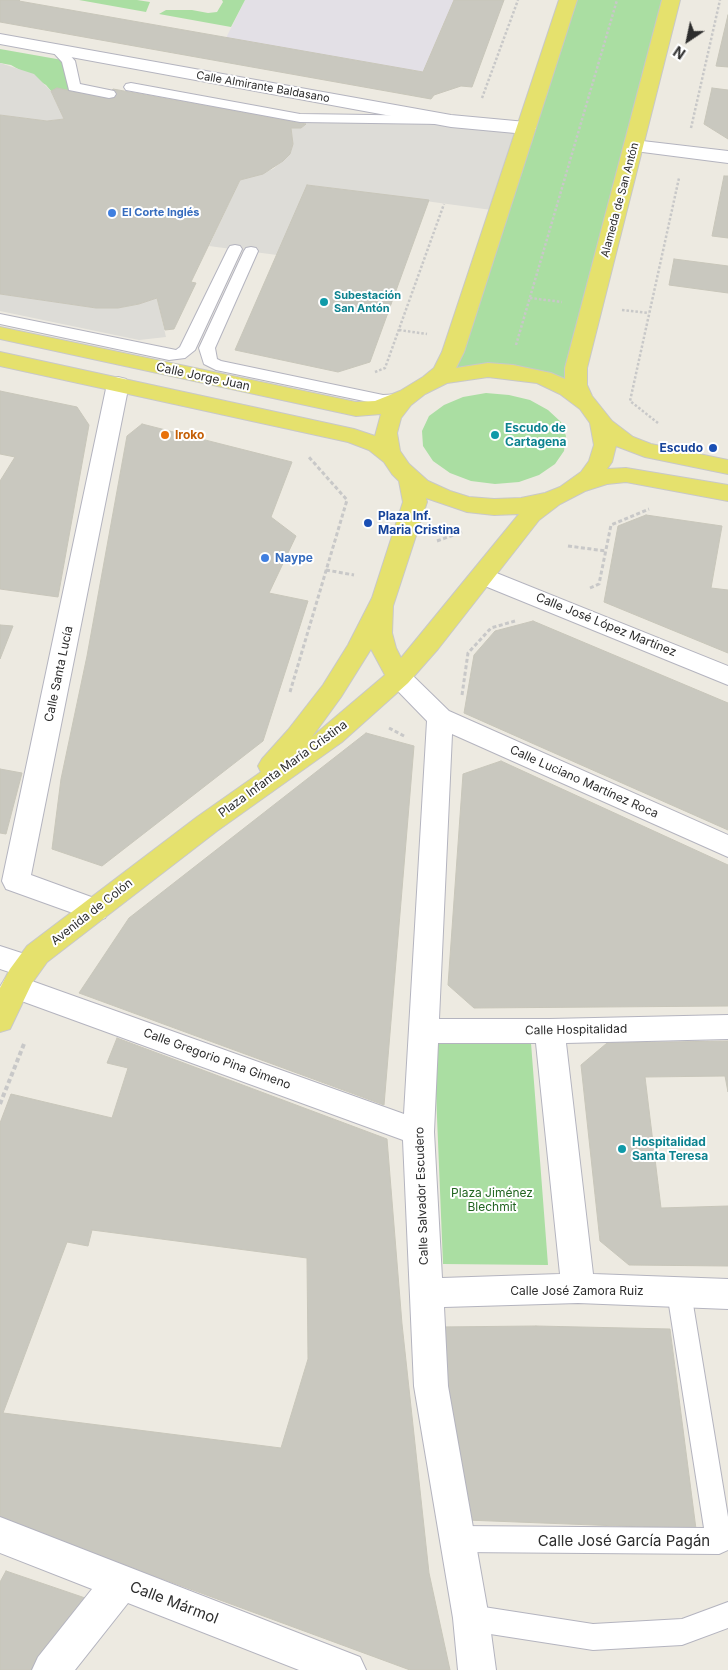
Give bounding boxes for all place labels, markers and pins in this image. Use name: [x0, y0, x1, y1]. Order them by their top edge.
place label: El Corte Inglés: [122, 206, 200, 220]
marker: El Corte Inglés: [106, 207, 118, 219]
place label: Subestación San Antón: [334, 289, 401, 315]
marker: Subestación San Antón: [318, 296, 330, 308]
place label: Escudo de Cartagena: [505, 421, 567, 449]
place label: Iroko: [175, 428, 204, 442]
marker: Iroko: [159, 429, 171, 441]
marker: Escudo de Cartagena: [489, 429, 501, 441]
place label: Escudo: [660, 441, 703, 455]
marker: Escudo: [707, 442, 719, 454]
place label: Plaza Inf. Maria Cristina: [378, 509, 460, 537]
marker: Plaza Inf. Maria Cristina: [362, 517, 374, 529]
place label: Naype: [275, 551, 313, 565]
marker: Naype: [259, 552, 271, 564]
place label: Hospitalidad Santa Teresa: [632, 1135, 708, 1163]
marker: Hospitalidad Santa Teresa: [616, 1143, 628, 1155]

